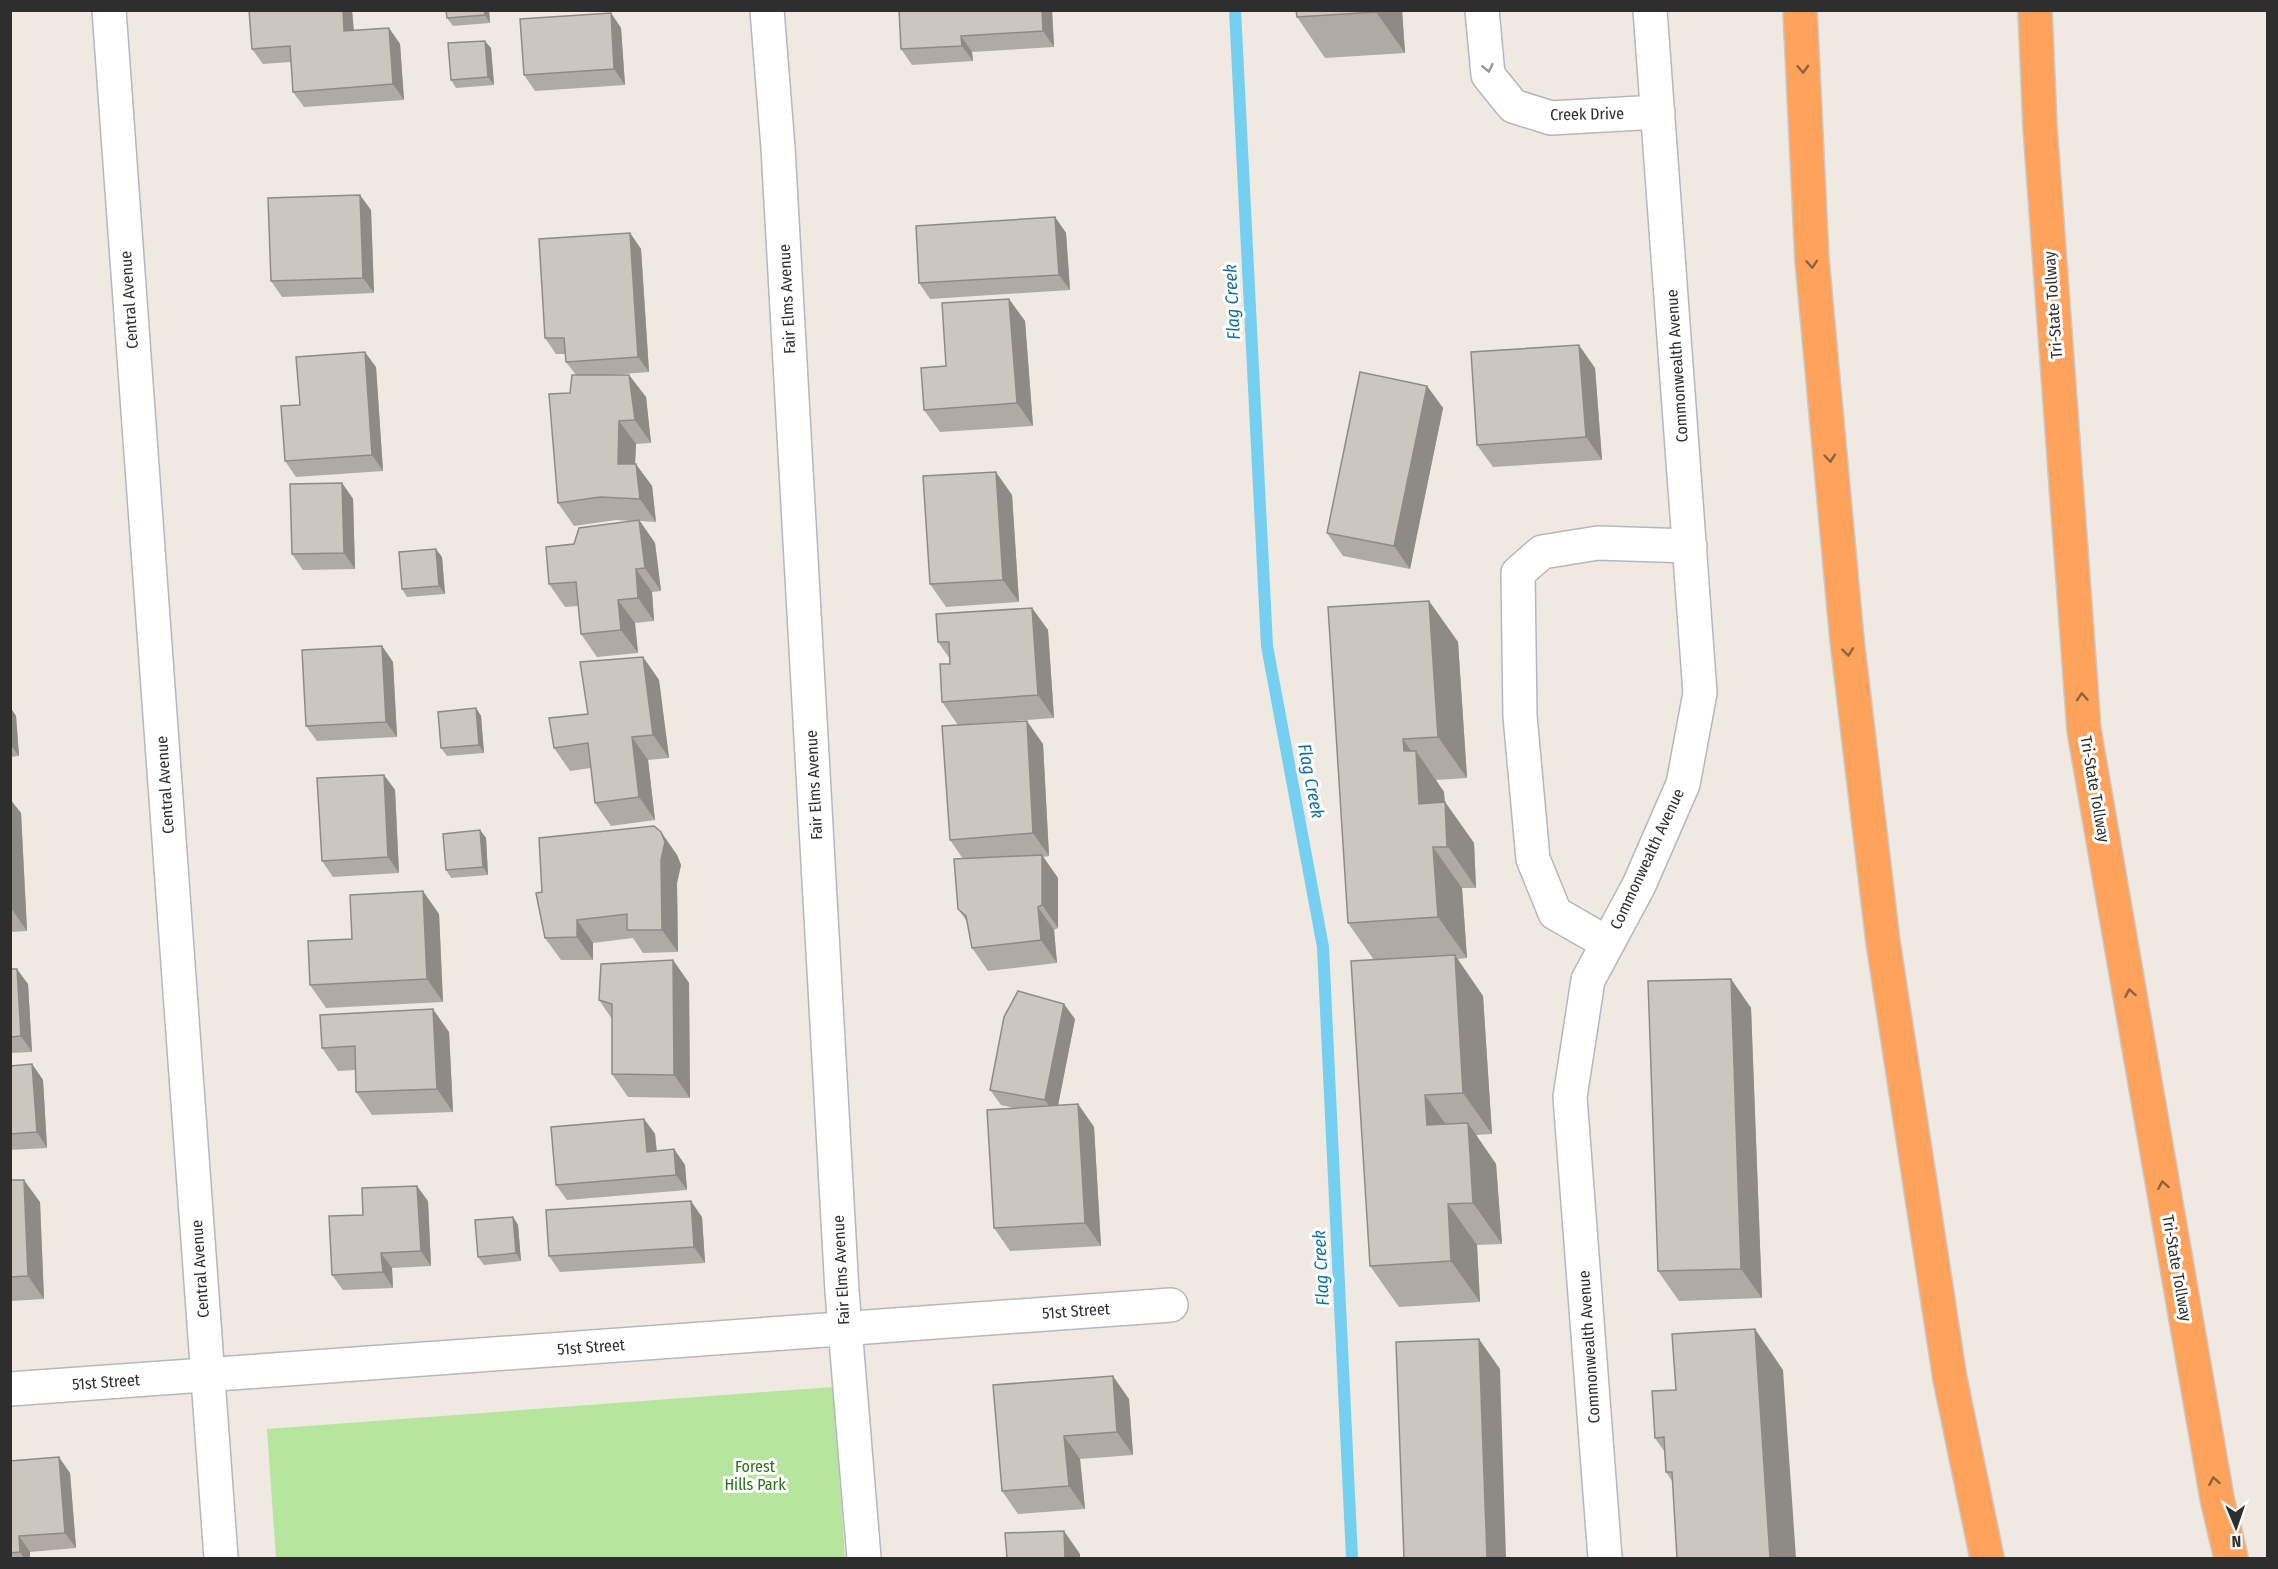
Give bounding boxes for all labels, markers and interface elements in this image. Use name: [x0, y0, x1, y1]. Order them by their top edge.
one-way arrow: [1481, 63, 1494, 73]
one-way arrow: [1796, 64, 1809, 73]
street label: Creek Drive: [1550, 104, 1624, 124]
street label: Fair Elms Avenue: [775, 244, 799, 354]
street label: Central Avenue: [116, 250, 142, 350]
street label: Tri-State Tollway: [2040, 250, 2066, 359]
one-way arrow: [1806, 259, 1819, 268]
water label: Flag Creek: [1219, 264, 1245, 340]
street label: Commonwealth Avenue: [1662, 289, 1692, 443]
one-way arrow: [1823, 453, 1836, 462]
one-way arrow: [1842, 647, 1854, 657]
one-way arrow: [2076, 692, 2089, 702]
street label: Fair Elms Avenue: [802, 730, 826, 840]
street label: Tri-State Tollway: [2076, 734, 2114, 845]
street label: Central Avenue: [152, 735, 178, 835]
water label: Flag Creek: [1293, 742, 1329, 820]
street label: Commonwealth Avenue: [1606, 785, 1688, 933]
one-way arrow: [2124, 988, 2137, 998]
one-way arrow: [2157, 1180, 2170, 1190]
street label: Tri-State Tollway: [2158, 1213, 2196, 1324]
street label: Fair Elms Avenue: [829, 1215, 853, 1325]
street label: Central Avenue: [187, 1219, 213, 1319]
water label: Flag Creek: [1308, 1230, 1334, 1306]
street label: Commonwealth Avenue: [1574, 1270, 1604, 1424]
street label: 51st Street: [1041, 1299, 1111, 1323]
street label: 51st Street: [556, 1335, 626, 1359]
street label: 51st Street: [71, 1370, 141, 1394]
park label: Forest Hills Park: [724, 1457, 786, 1494]
one-way arrow: [2208, 1476, 2221, 1486]
north arrow: [2206, 1497, 2266, 1557]
text: N: [2231, 1532, 2242, 1551]

